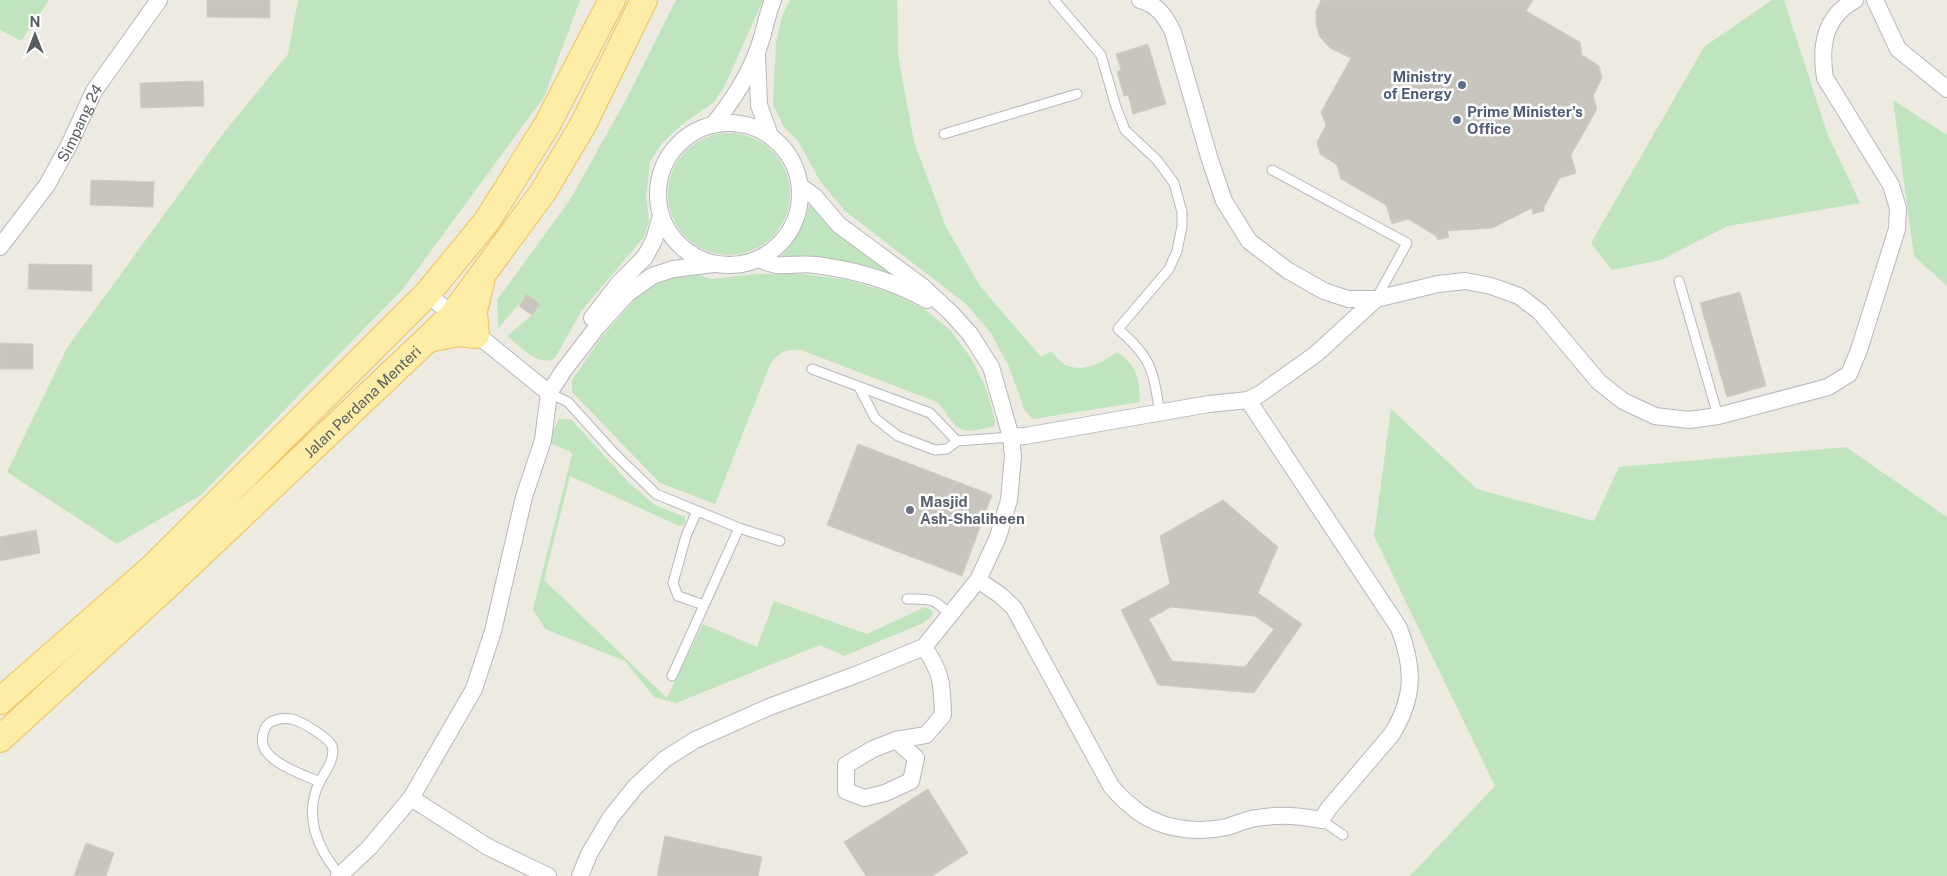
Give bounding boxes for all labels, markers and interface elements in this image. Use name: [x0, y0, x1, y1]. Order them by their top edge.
north arrow: [10, 10, 60, 60]
text: N: [30, 14, 40, 30]
place label: Ministry of Energy: [1383, 68, 1453, 102]
marker: Ministry of Energy: [1456, 79, 1468, 91]
street label: Simpang 24: [53, 80, 105, 164]
place label: Prime Minister's Office: [1467, 103, 1583, 137]
marker: Prime Minister's Office: [1451, 114, 1463, 126]
street label: Jalan Perdana Menteri: [300, 342, 424, 461]
place label: Masjid Ash-Shaliheen: [920, 493, 1025, 527]
marker: Masjid Ash-Shaliheen: [904, 504, 916, 516]

